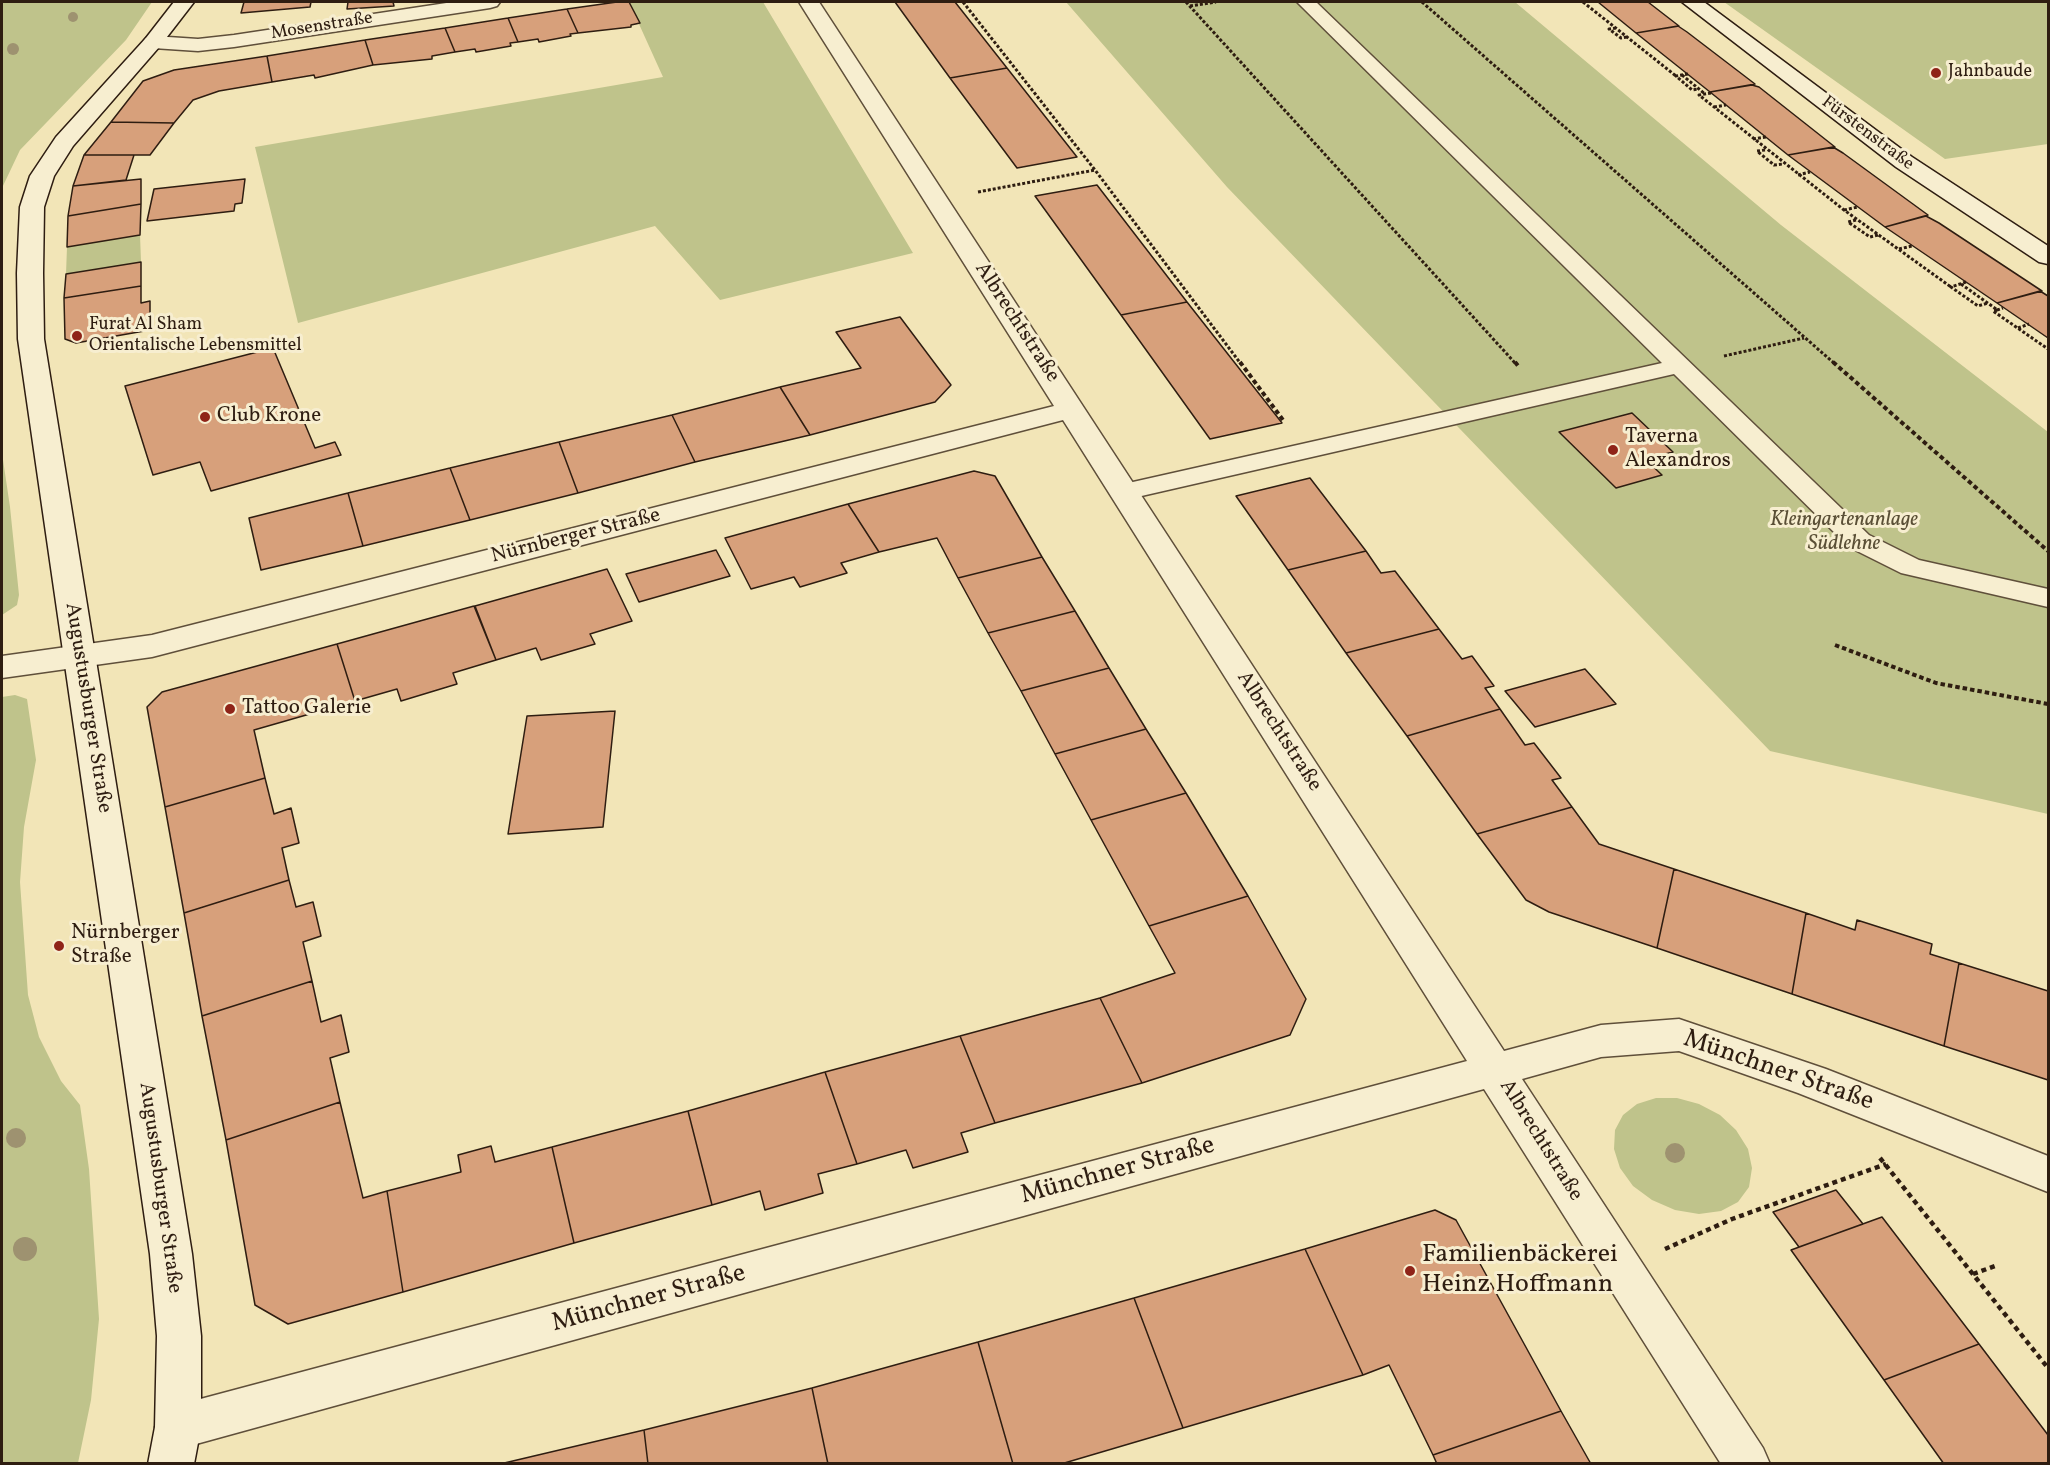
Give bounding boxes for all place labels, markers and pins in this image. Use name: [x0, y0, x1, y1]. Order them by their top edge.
place label: Jahnbaude: [1948, 62, 2032, 84]
marker: Jahnbaude: [1929, 66, 1943, 80]
place label: Furat Al Sham Orientalische Lebensmittel: [89, 315, 302, 358]
marker: Furat Al Sham Orientalische Lebensmittel: [70, 329, 84, 343]
place label: Club Krone: [217, 404, 321, 430]
marker: Club Krone: [198, 410, 212, 424]
place label: Taverna Alexandros: [1625, 425, 1731, 475]
marker: Taverna Alexandros: [1606, 443, 1620, 457]
place label: Tattoo Galerie: [242, 696, 371, 722]
marker: Tattoo Galerie: [223, 702, 237, 716]
place label: Nürnberger Straße: [71, 921, 179, 971]
marker: Nürnberger Straße: [52, 939, 66, 953]
place label: Familienbäckerei Heinz Hoffmann: [1422, 1240, 1618, 1302]
marker: Familienbäckerei Heinz Hoffmann: [1403, 1264, 1417, 1278]

